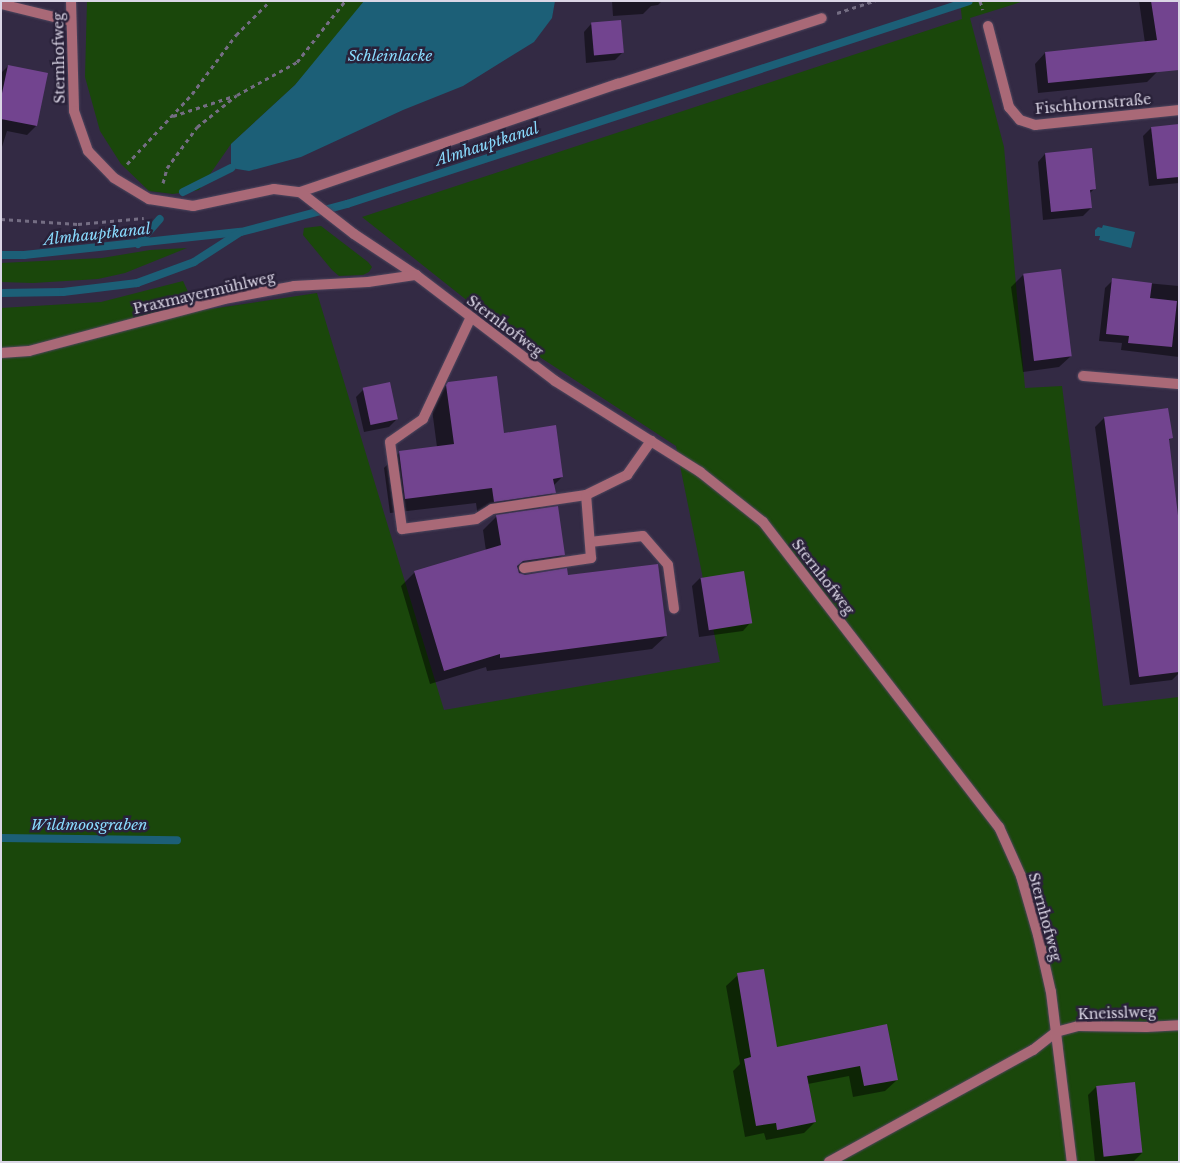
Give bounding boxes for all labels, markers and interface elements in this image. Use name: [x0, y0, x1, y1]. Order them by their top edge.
street label: Sternhofweg: [50, 12, 68, 104]
water label: Schleinlacke: [348, 47, 432, 65]
street label: Fischhornstraße: [1034, 91, 1152, 117]
water label: Almhauptkanal: [433, 119, 541, 169]
water label: Almhauptkanal: [43, 219, 151, 249]
street label: Praxmayermühlweg: [131, 269, 277, 317]
street label: Sternhofweg: [464, 292, 546, 360]
street label: Sternhofweg: [788, 536, 858, 618]
water label: Wildmoosgraben: [31, 816, 147, 834]
street label: Sternhofweg: [1025, 871, 1065, 963]
street label: Kneisslweg: [1077, 1003, 1157, 1023]

